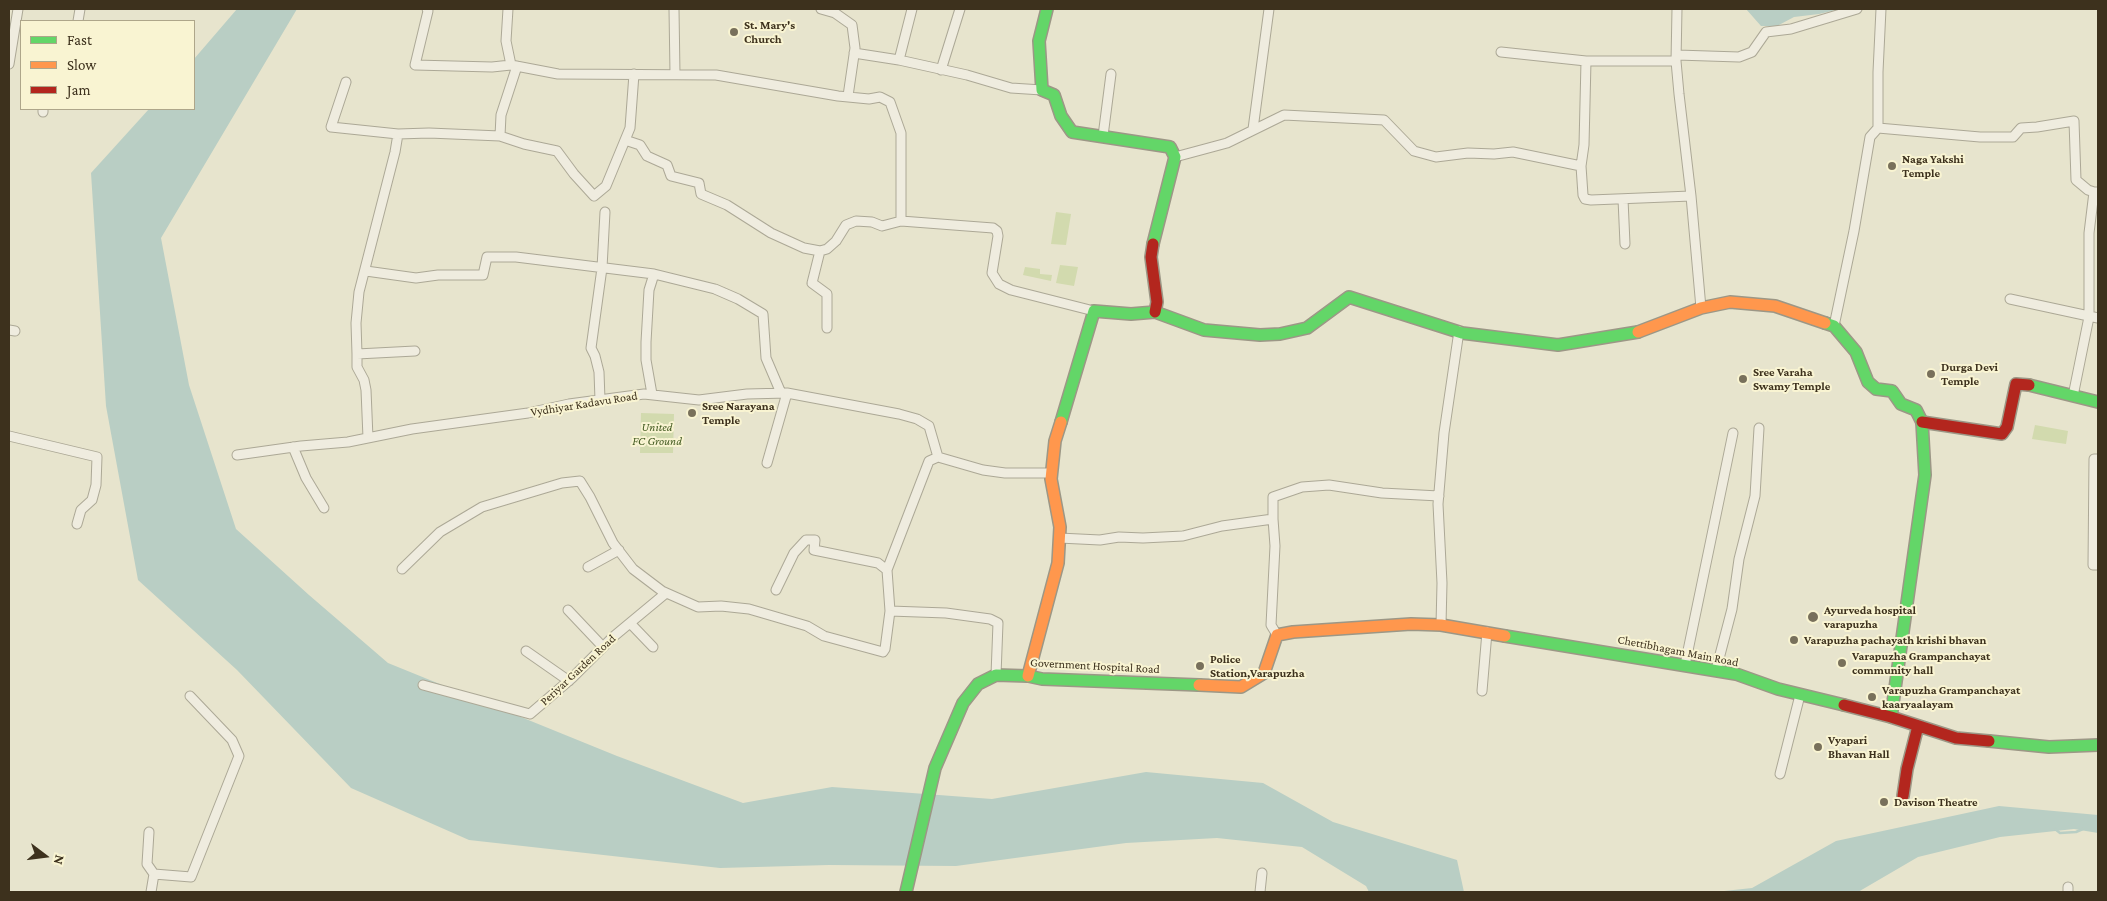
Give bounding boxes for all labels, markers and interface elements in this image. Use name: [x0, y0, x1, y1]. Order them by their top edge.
place label: St. Mary's Church: [744, 18, 795, 46]
legend: [20, 20, 195, 110]
marker: St. Mary's Church: [728, 26, 740, 38]
text: Fast: [67, 32, 92, 48]
text: Slow: [67, 57, 96, 73]
text: Jam: [67, 82, 90, 98]
place label: Naga Yakshi Temple: [1902, 152, 1964, 180]
marker: Naga Yakshi Temple: [1886, 160, 1898, 172]
place label: Durga Devi Temple: [1941, 360, 1998, 388]
place label: Sree Varaha Swamy Temple: [1753, 365, 1830, 393]
marker: Durga Devi Temple: [1925, 368, 1937, 380]
marker: Sree Varaha Swamy Temple: [1737, 373, 1749, 385]
street label: Vydhiyar Kadavu Road: [529, 388, 639, 420]
place label: Sree Narayana Temple: [702, 399, 774, 427]
marker: Sree Narayana Temple: [686, 407, 698, 419]
park label: United FC Ground: [632, 420, 682, 448]
place label: Ayurveda hospital varapuzha: [1824, 603, 1916, 631]
marker: Ayurveda hospital varapuzha: [1806, 610, 1820, 624]
street label: Periyar Garden Road: [537, 631, 619, 709]
street label: Chettibhagam Main Road: [1616, 632, 1740, 670]
place label: Varapuzha pachayath krishi bhavan: [1804, 633, 1986, 647]
marker: Varapuzha pachayath krishi bhavan: [1788, 634, 1800, 646]
place label: Varapuzha Grampanchayat community hall: [1852, 649, 1990, 677]
place label: Police Station,Varapuzha: [1210, 652, 1305, 680]
street label: Government Hospital Road: [1030, 655, 1160, 677]
marker: Varapuzha Grampanchayat community hall: [1836, 657, 1848, 669]
marker: Police Station,Varapuzha: [1194, 660, 1206, 672]
place label: Varapuzha Grampanchayat kaaryaalayam: [1882, 683, 2020, 711]
marker: Varapuzha Grampanchayat kaaryaalayam: [1866, 691, 1878, 703]
place label: Vyapari Bhavan Hall: [1828, 733, 1890, 761]
marker: Vyapari Bhavan Hall: [1812, 741, 1824, 753]
place label: Davison Theatre: [1894, 795, 1978, 809]
marker: Davison Theatre: [1878, 796, 1890, 808]
north arrow: [20, 831, 70, 881]
text: N: [51, 853, 68, 867]

